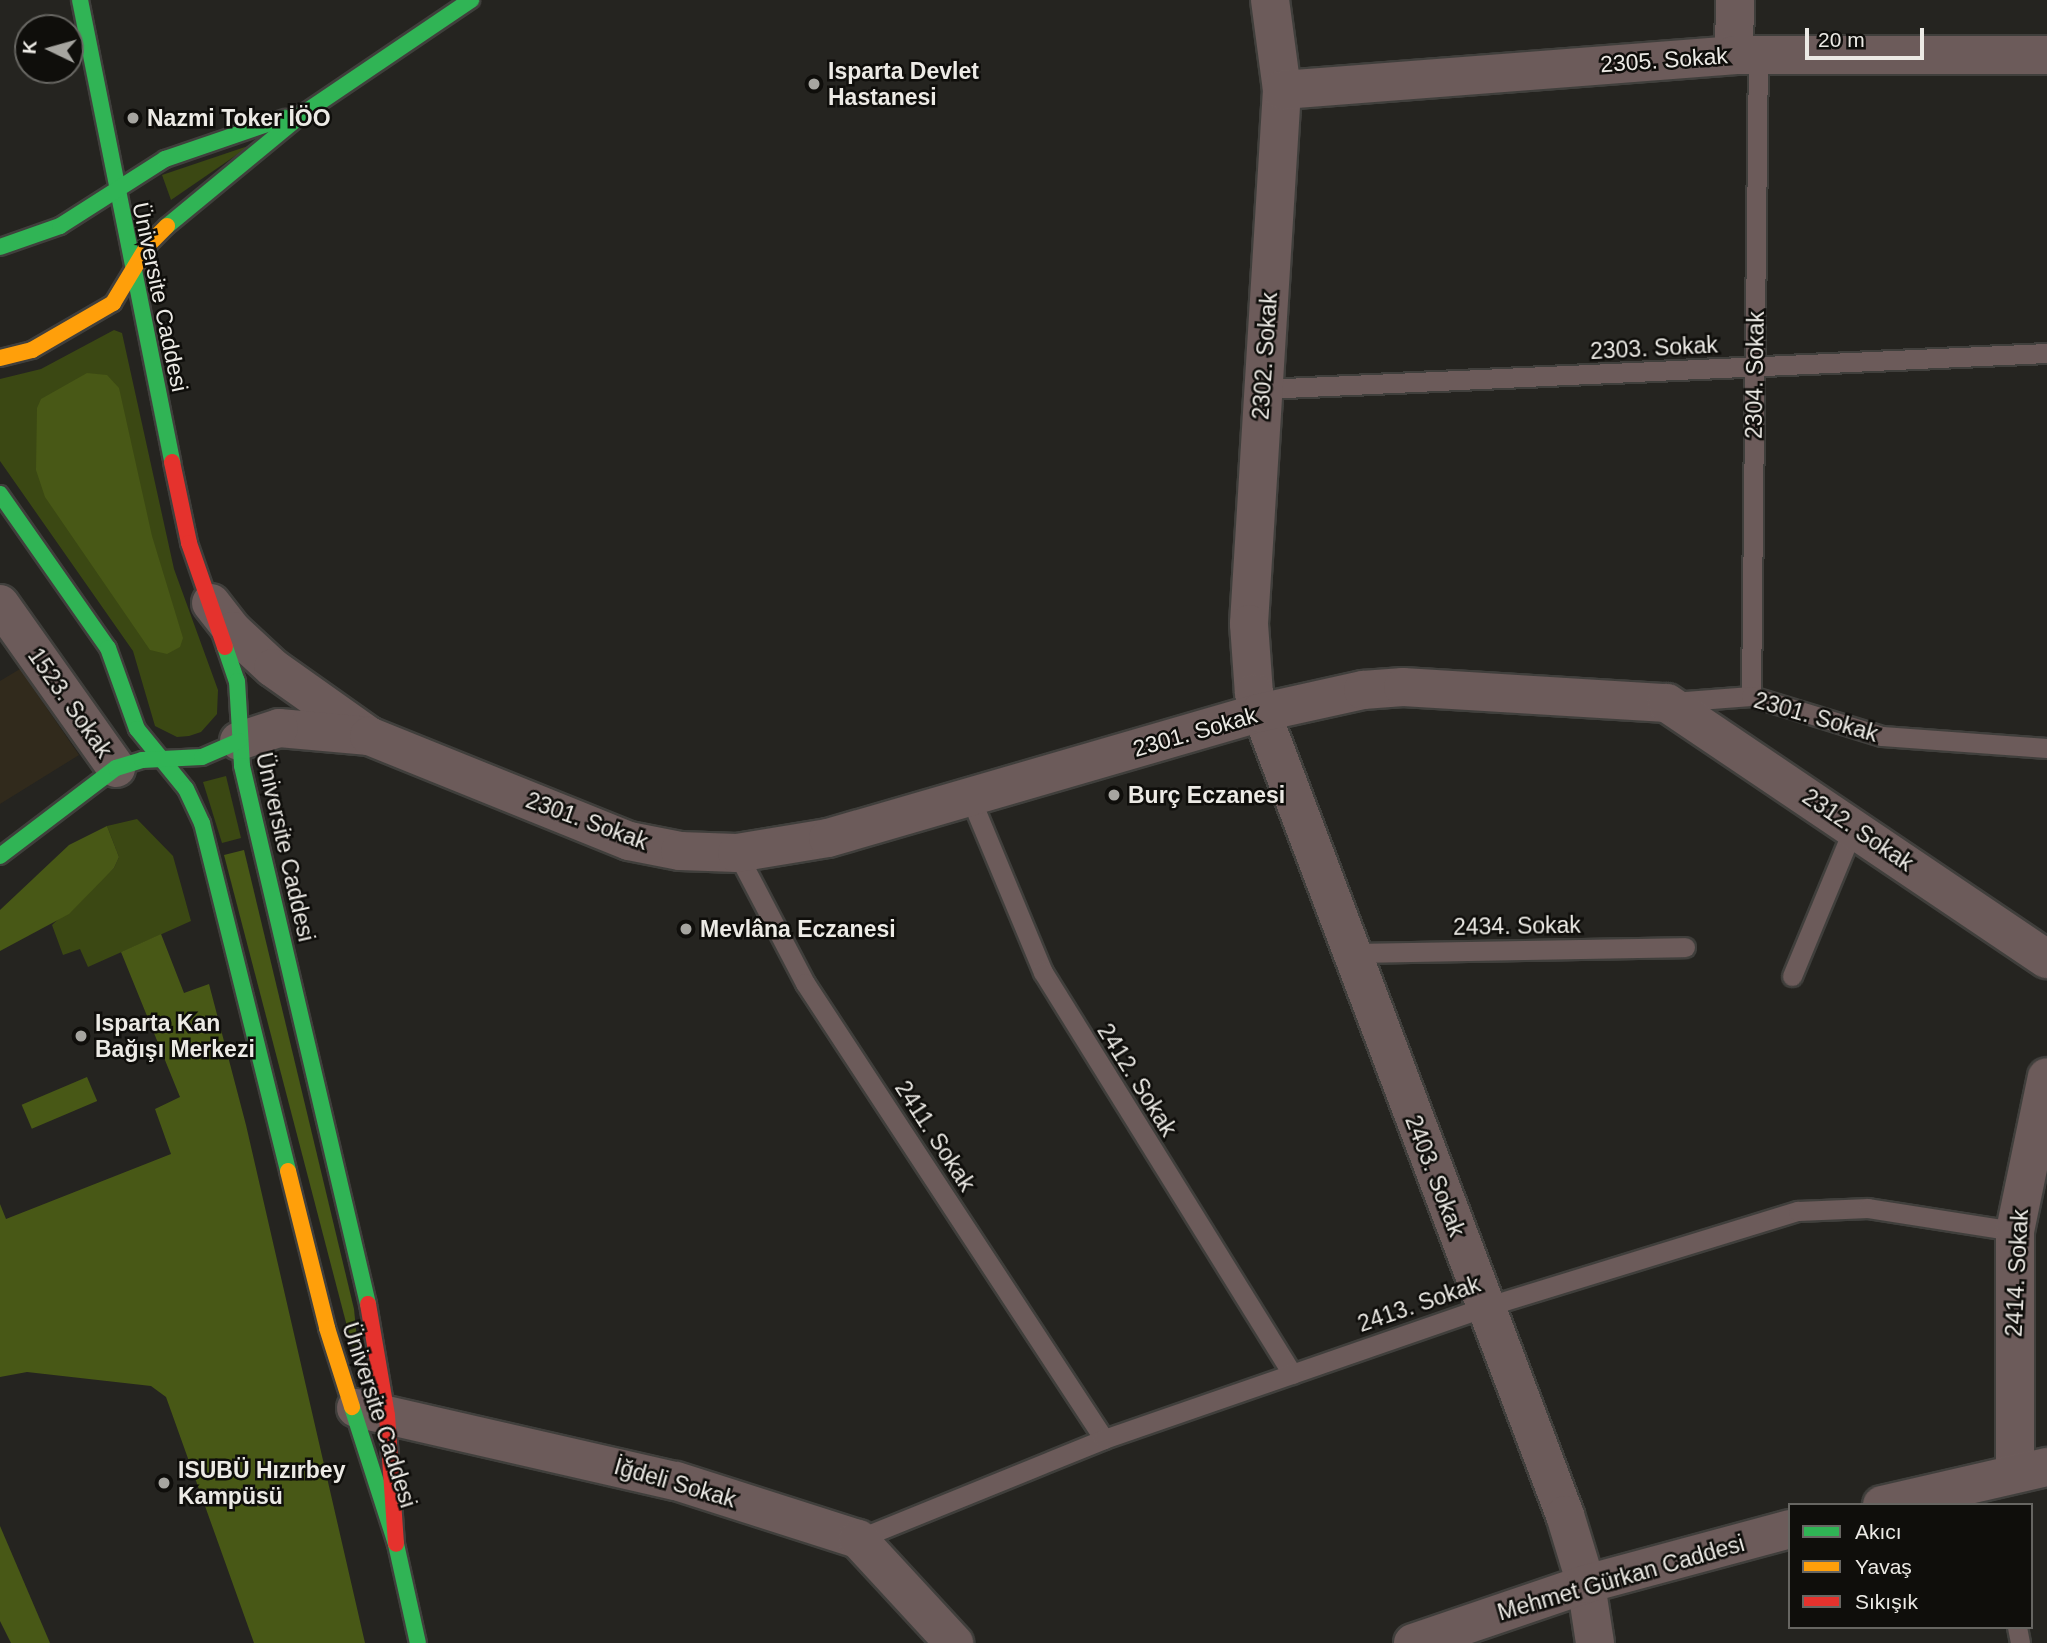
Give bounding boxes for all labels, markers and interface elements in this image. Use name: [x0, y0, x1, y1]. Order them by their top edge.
north arrow: [14, 14, 84, 84]
scale bar: [1809, 14, 1928, 58]
text: 20 m: [1818, 28, 1865, 51]
text: K: [19, 40, 41, 55]
street label: 2305. Sokak: [1599, 42, 1729, 78]
place label: Isparta Devlet Hastanesi: [828, 57, 979, 111]
marker: Isparta Devlet Hastanesi: [806, 76, 822, 92]
place label: Nazmi Toker İÖO: [147, 104, 331, 132]
marker: Nazmi Toker İÖO: [125, 110, 141, 126]
street label: Üniversite Caddesi: [126, 200, 194, 394]
street label: 2302. Sokak: [1247, 291, 1283, 421]
street label: 2304. Sokak: [1740, 311, 1770, 439]
street label: 2303. Sokak: [1589, 331, 1719, 365]
street label: 1523. Sokak: [22, 643, 118, 763]
street label: 2301. Sokak: [1751, 686, 1881, 748]
street label: 2301. Sokak: [1130, 701, 1260, 763]
street label: Üniversite Caddesi: [250, 750, 320, 944]
place label: Burç Eczanesi: [1128, 781, 1285, 809]
street label: 2312. Sokak: [1797, 783, 1919, 877]
street label: 2301. Sokak: [522, 786, 652, 856]
marker: Burç Eczanesi: [1106, 787, 1122, 803]
street label: 2434. Sokak: [1453, 911, 1581, 941]
place label: Mevlâna Eczanesi: [700, 915, 896, 943]
marker: Mevlâna Eczanesi: [678, 921, 694, 937]
place label: Isparta Kan Bağışı Merkezi: [95, 1009, 255, 1063]
street label: 2412. Sokak: [1091, 1018, 1183, 1142]
marker: Isparta Kan Bağışı Merkezi: [73, 1028, 89, 1044]
street label: 2411. Sokak: [889, 1076, 981, 1196]
street label: 2403. Sokak: [1399, 1111, 1471, 1241]
street label: 2414. Sokak: [2000, 1208, 2034, 1338]
street label: 2413. Sokak: [1354, 1270, 1484, 1338]
street label: Üniversite Caddesi: [336, 1319, 422, 1511]
street label: İğdeli Sokak: [611, 1452, 739, 1514]
place label: ISUBÜ Hızırbey Kampüsü: [178, 1456, 345, 1510]
marker: ISUBÜ Hızırbey Kampüsü: [156, 1475, 172, 1491]
legend: [1788, 1503, 2033, 1629]
text: Akıcı: [1855, 1520, 1902, 1543]
street label: Mehmet Gürkan Caddesi: [1494, 1529, 1748, 1627]
text: Yavaş: [1855, 1555, 1912, 1578]
text: Sıkışık: [1855, 1590, 1918, 1613]

